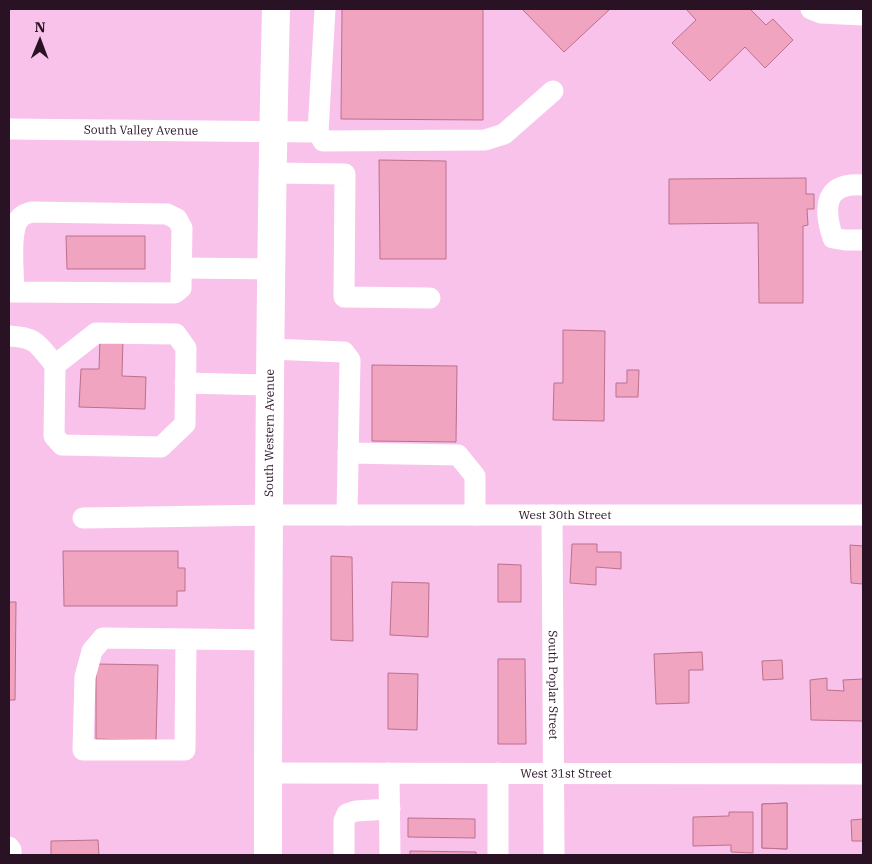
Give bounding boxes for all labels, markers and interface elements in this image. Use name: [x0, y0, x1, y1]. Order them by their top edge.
north arrow: [15, 15, 65, 65]
text: N: [35, 18, 46, 36]
street label: South Valley Avenue: [84, 122, 198, 138]
street label: South Western Avenue: [261, 369, 277, 497]
street label: West 30th Street: [518, 507, 612, 522]
street label: South Poplar Street: [546, 630, 561, 740]
street label: West 31st Street: [520, 765, 612, 781]

